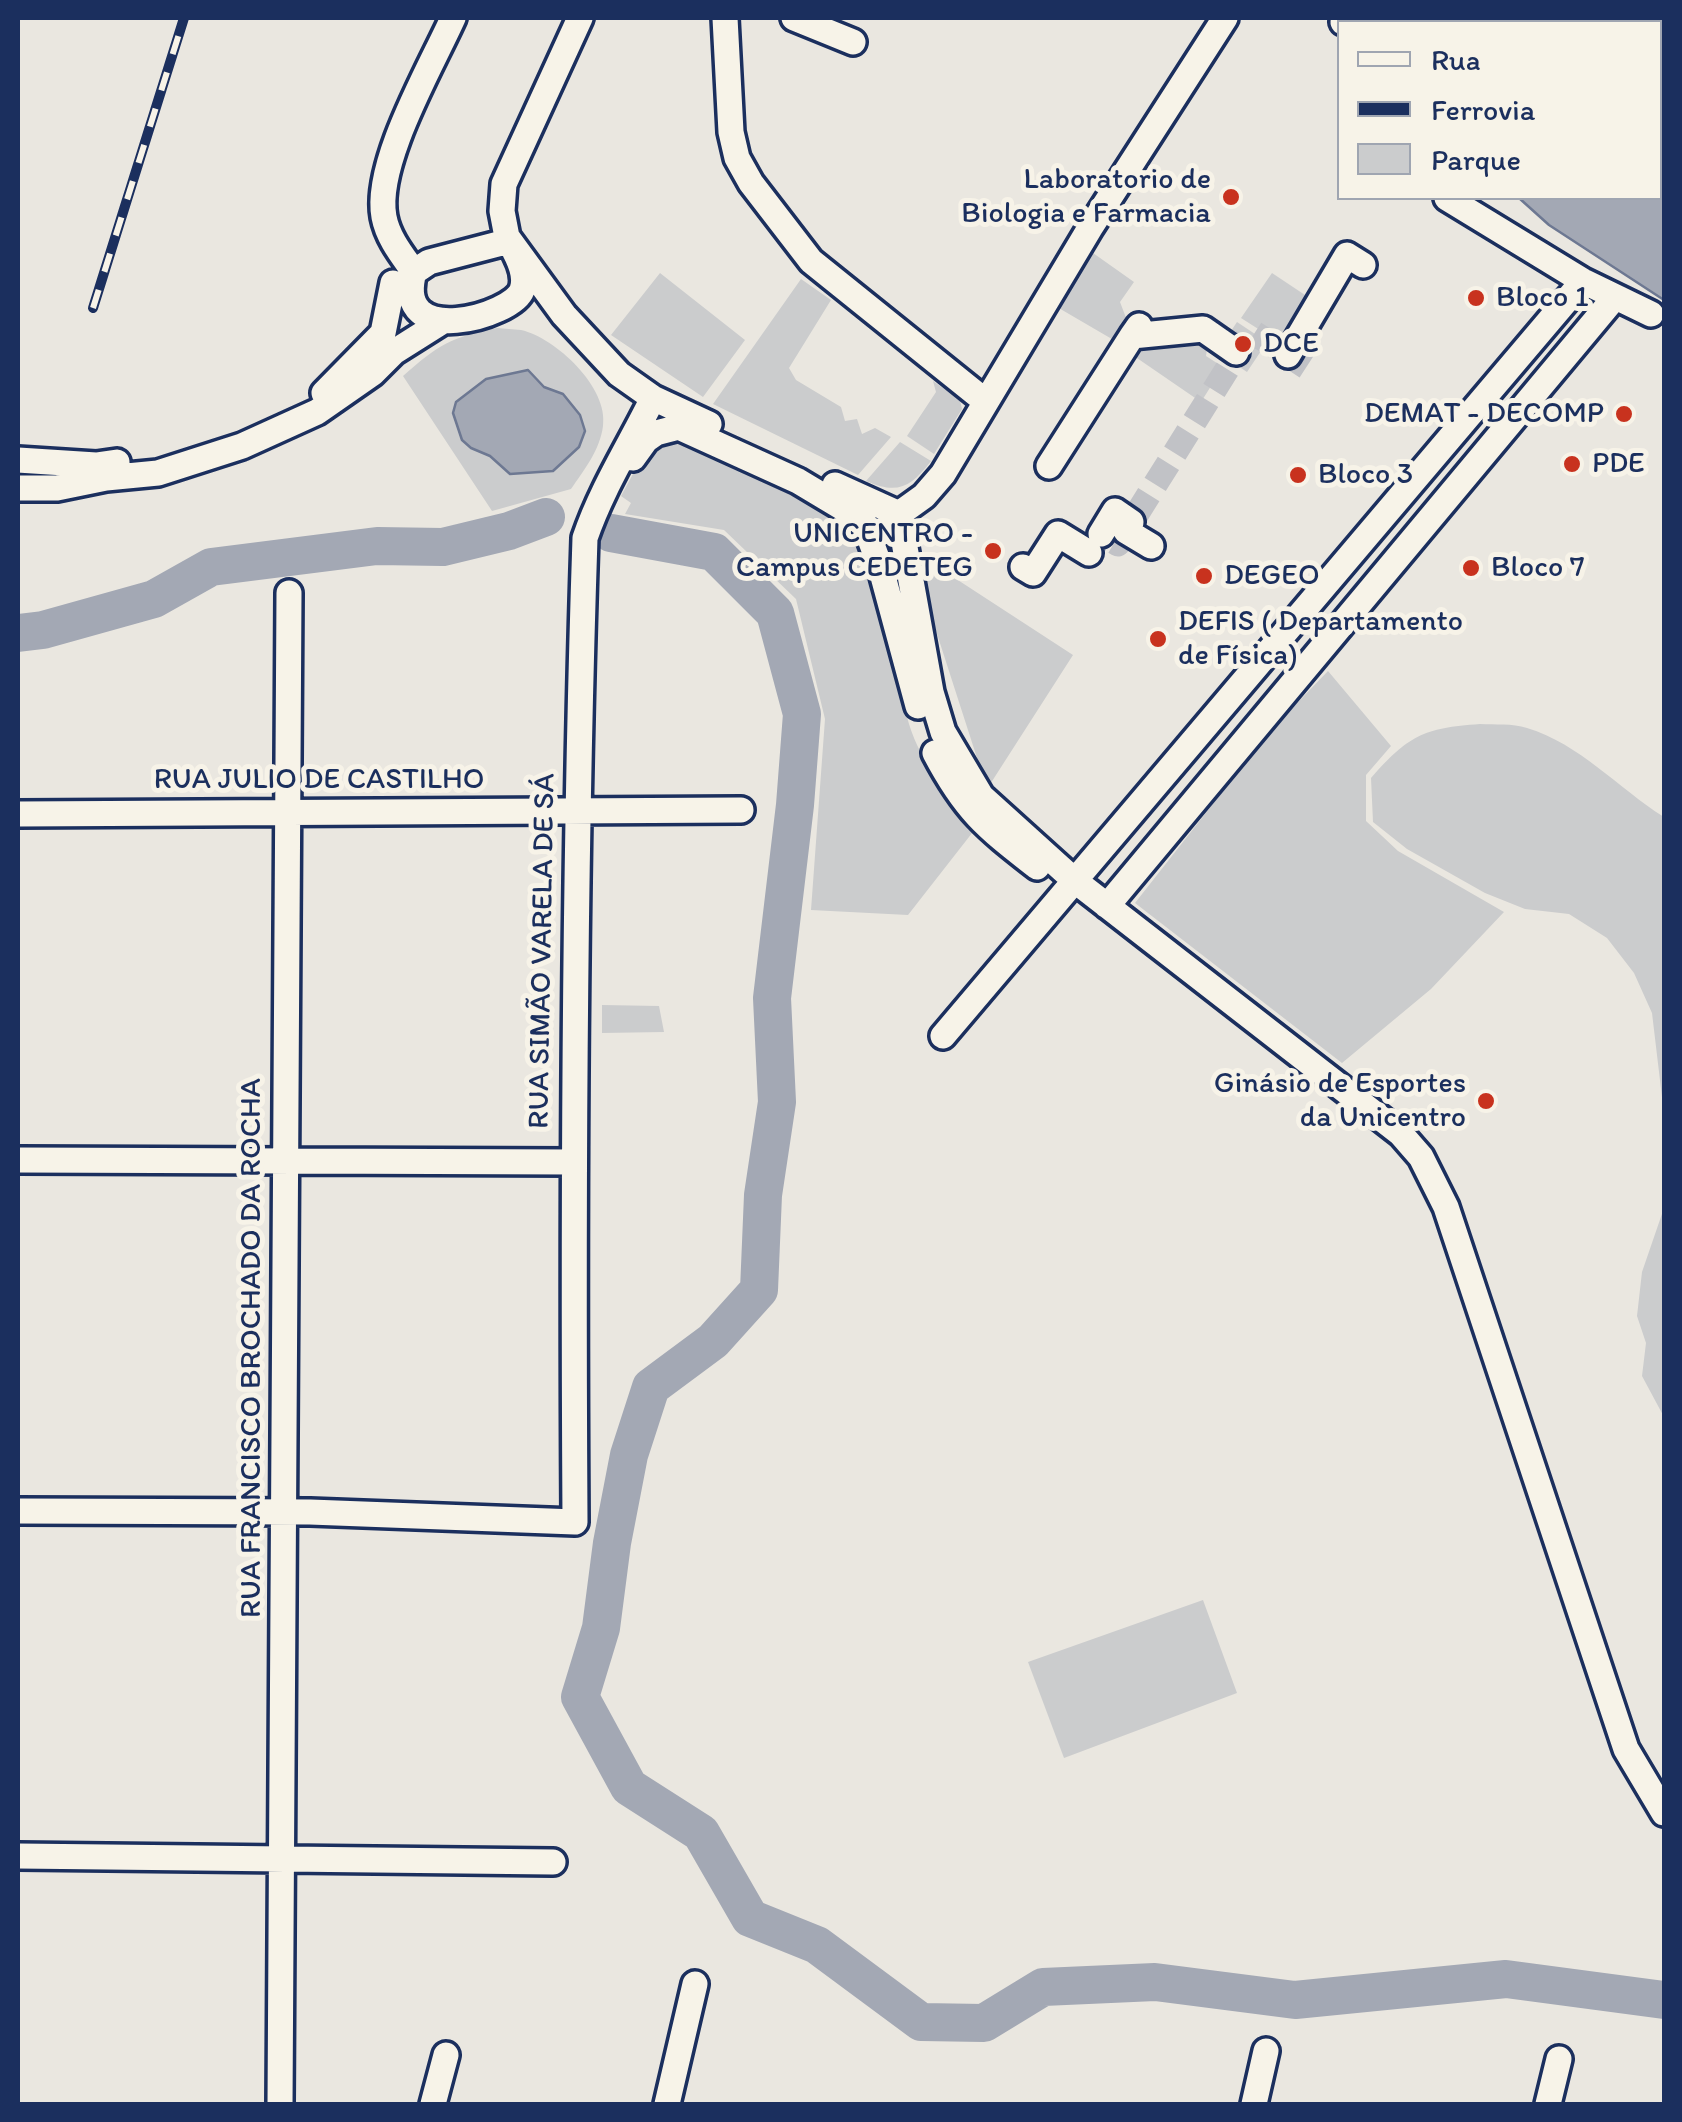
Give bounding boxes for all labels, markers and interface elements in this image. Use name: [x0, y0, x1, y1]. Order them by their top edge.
legend: [1337, 20, 1662, 200]
text: Rua: [1431, 41, 1480, 78]
text: Ferrovia: [1431, 91, 1535, 128]
text: Parque: [1431, 141, 1521, 178]
place label: Laboratorio de Biologia e Farmacia: [961, 162, 1211, 232]
marker: Laboratorio de Biologia e Farmacia: [1220, 186, 1242, 208]
place label: Bloco 1: [1496, 280, 1589, 316]
marker: Bloco 1: [1465, 287, 1487, 309]
place label: DCE: [1263, 326, 1319, 362]
marker: DCE: [1232, 333, 1254, 355]
place label: DEMAT - DECOMP: [1364, 396, 1604, 432]
marker: DEMAT - DECOMP: [1613, 403, 1635, 425]
place label: PDE: [1592, 446, 1645, 482]
marker: PDE: [1561, 453, 1583, 475]
place label: Bloco 3: [1318, 457, 1413, 493]
marker: Bloco 3: [1287, 464, 1309, 486]
place label: UNICENTRO - Campus CEDETEG: [736, 516, 973, 586]
marker: UNICENTRO - Campus CEDETEG: [982, 540, 1004, 562]
place label: Bloco 7: [1491, 550, 1585, 586]
marker: Bloco 7: [1460, 557, 1482, 579]
place label: DEGEO: [1224, 558, 1320, 594]
marker: DEGEO: [1193, 565, 1215, 587]
place label: DEFIS ( Departamento de Física): [1178, 604, 1463, 674]
marker: DEFIS ( Departamento de Física): [1147, 628, 1169, 650]
street label: RUA JULIO DE CASTILHO: [154, 762, 484, 798]
street label: RUA SIMÃO VARELA DE SÁ: [522, 773, 564, 1129]
place label: Ginásio de Esportes da Unicentro: [1214, 1066, 1466, 1136]
street label: RUA FRANCISCO BROCHADO DA ROCHA: [234, 1078, 270, 1618]
marker: Ginásio de Esportes da Unicentro: [1475, 1090, 1497, 1112]

